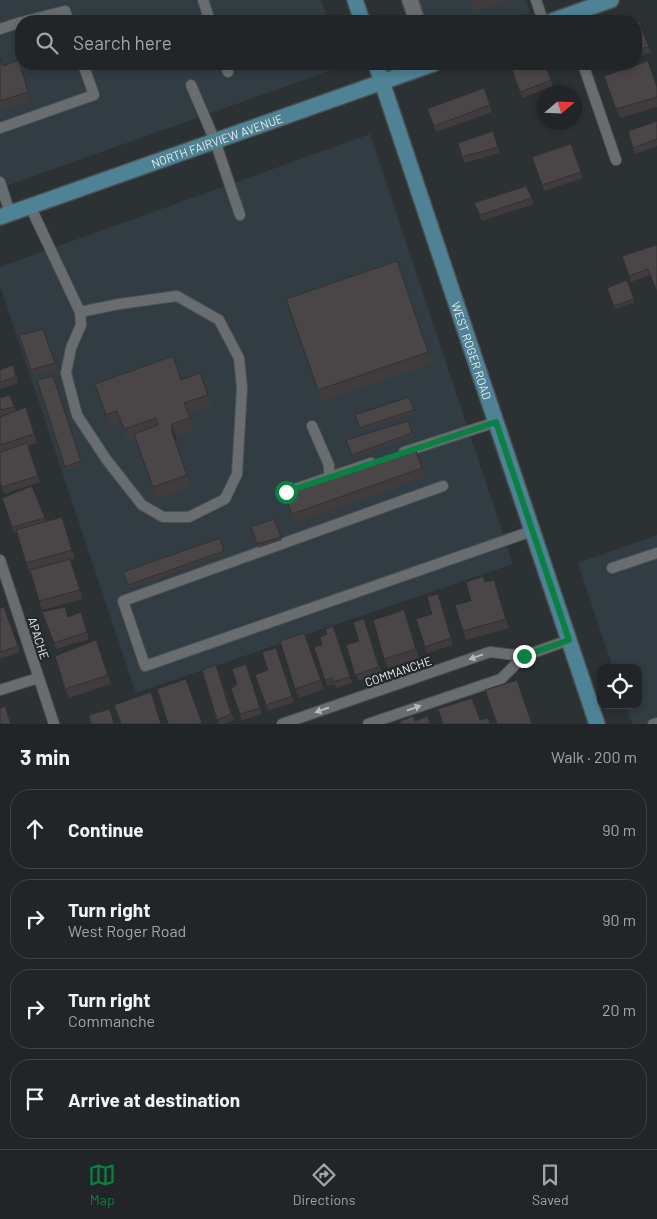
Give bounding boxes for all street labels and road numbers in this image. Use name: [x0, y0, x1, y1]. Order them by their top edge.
street label: NORTH FAIRVIEW AVENUE: [149, 111, 285, 170]
street label: WEST ROGER ROAD: [449, 300, 495, 401]
street label: APACHE: [26, 615, 52, 661]
street label: COMMANCHE: [363, 653, 433, 689]

